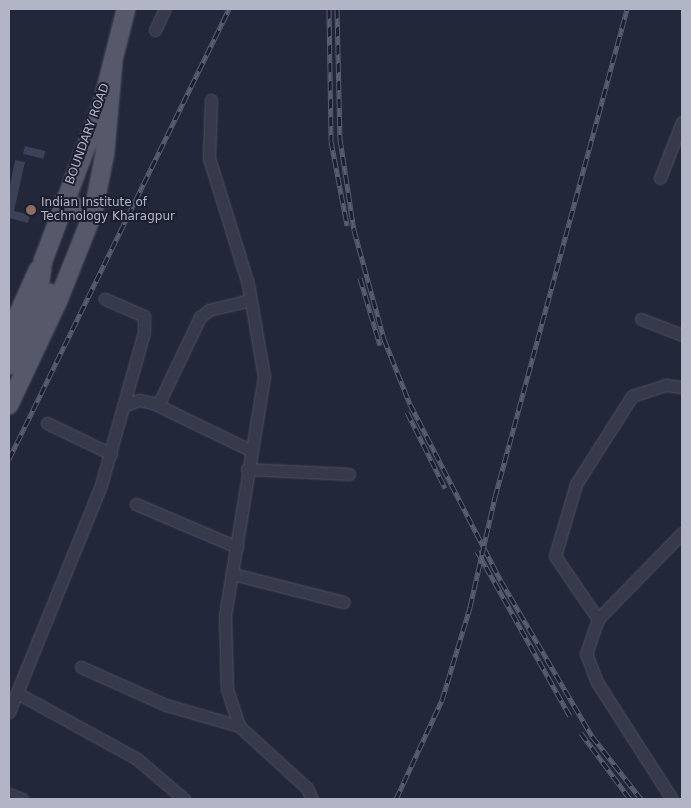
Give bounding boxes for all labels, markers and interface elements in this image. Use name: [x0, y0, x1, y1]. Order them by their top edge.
street label: BOUNDARY ROAD: [63, 82, 113, 186]
place label: Indian Institute of Technology Kharagpur: [41, 196, 175, 224]
marker: Indian Institute of Technology Kharagpur: [25, 204, 37, 216]

